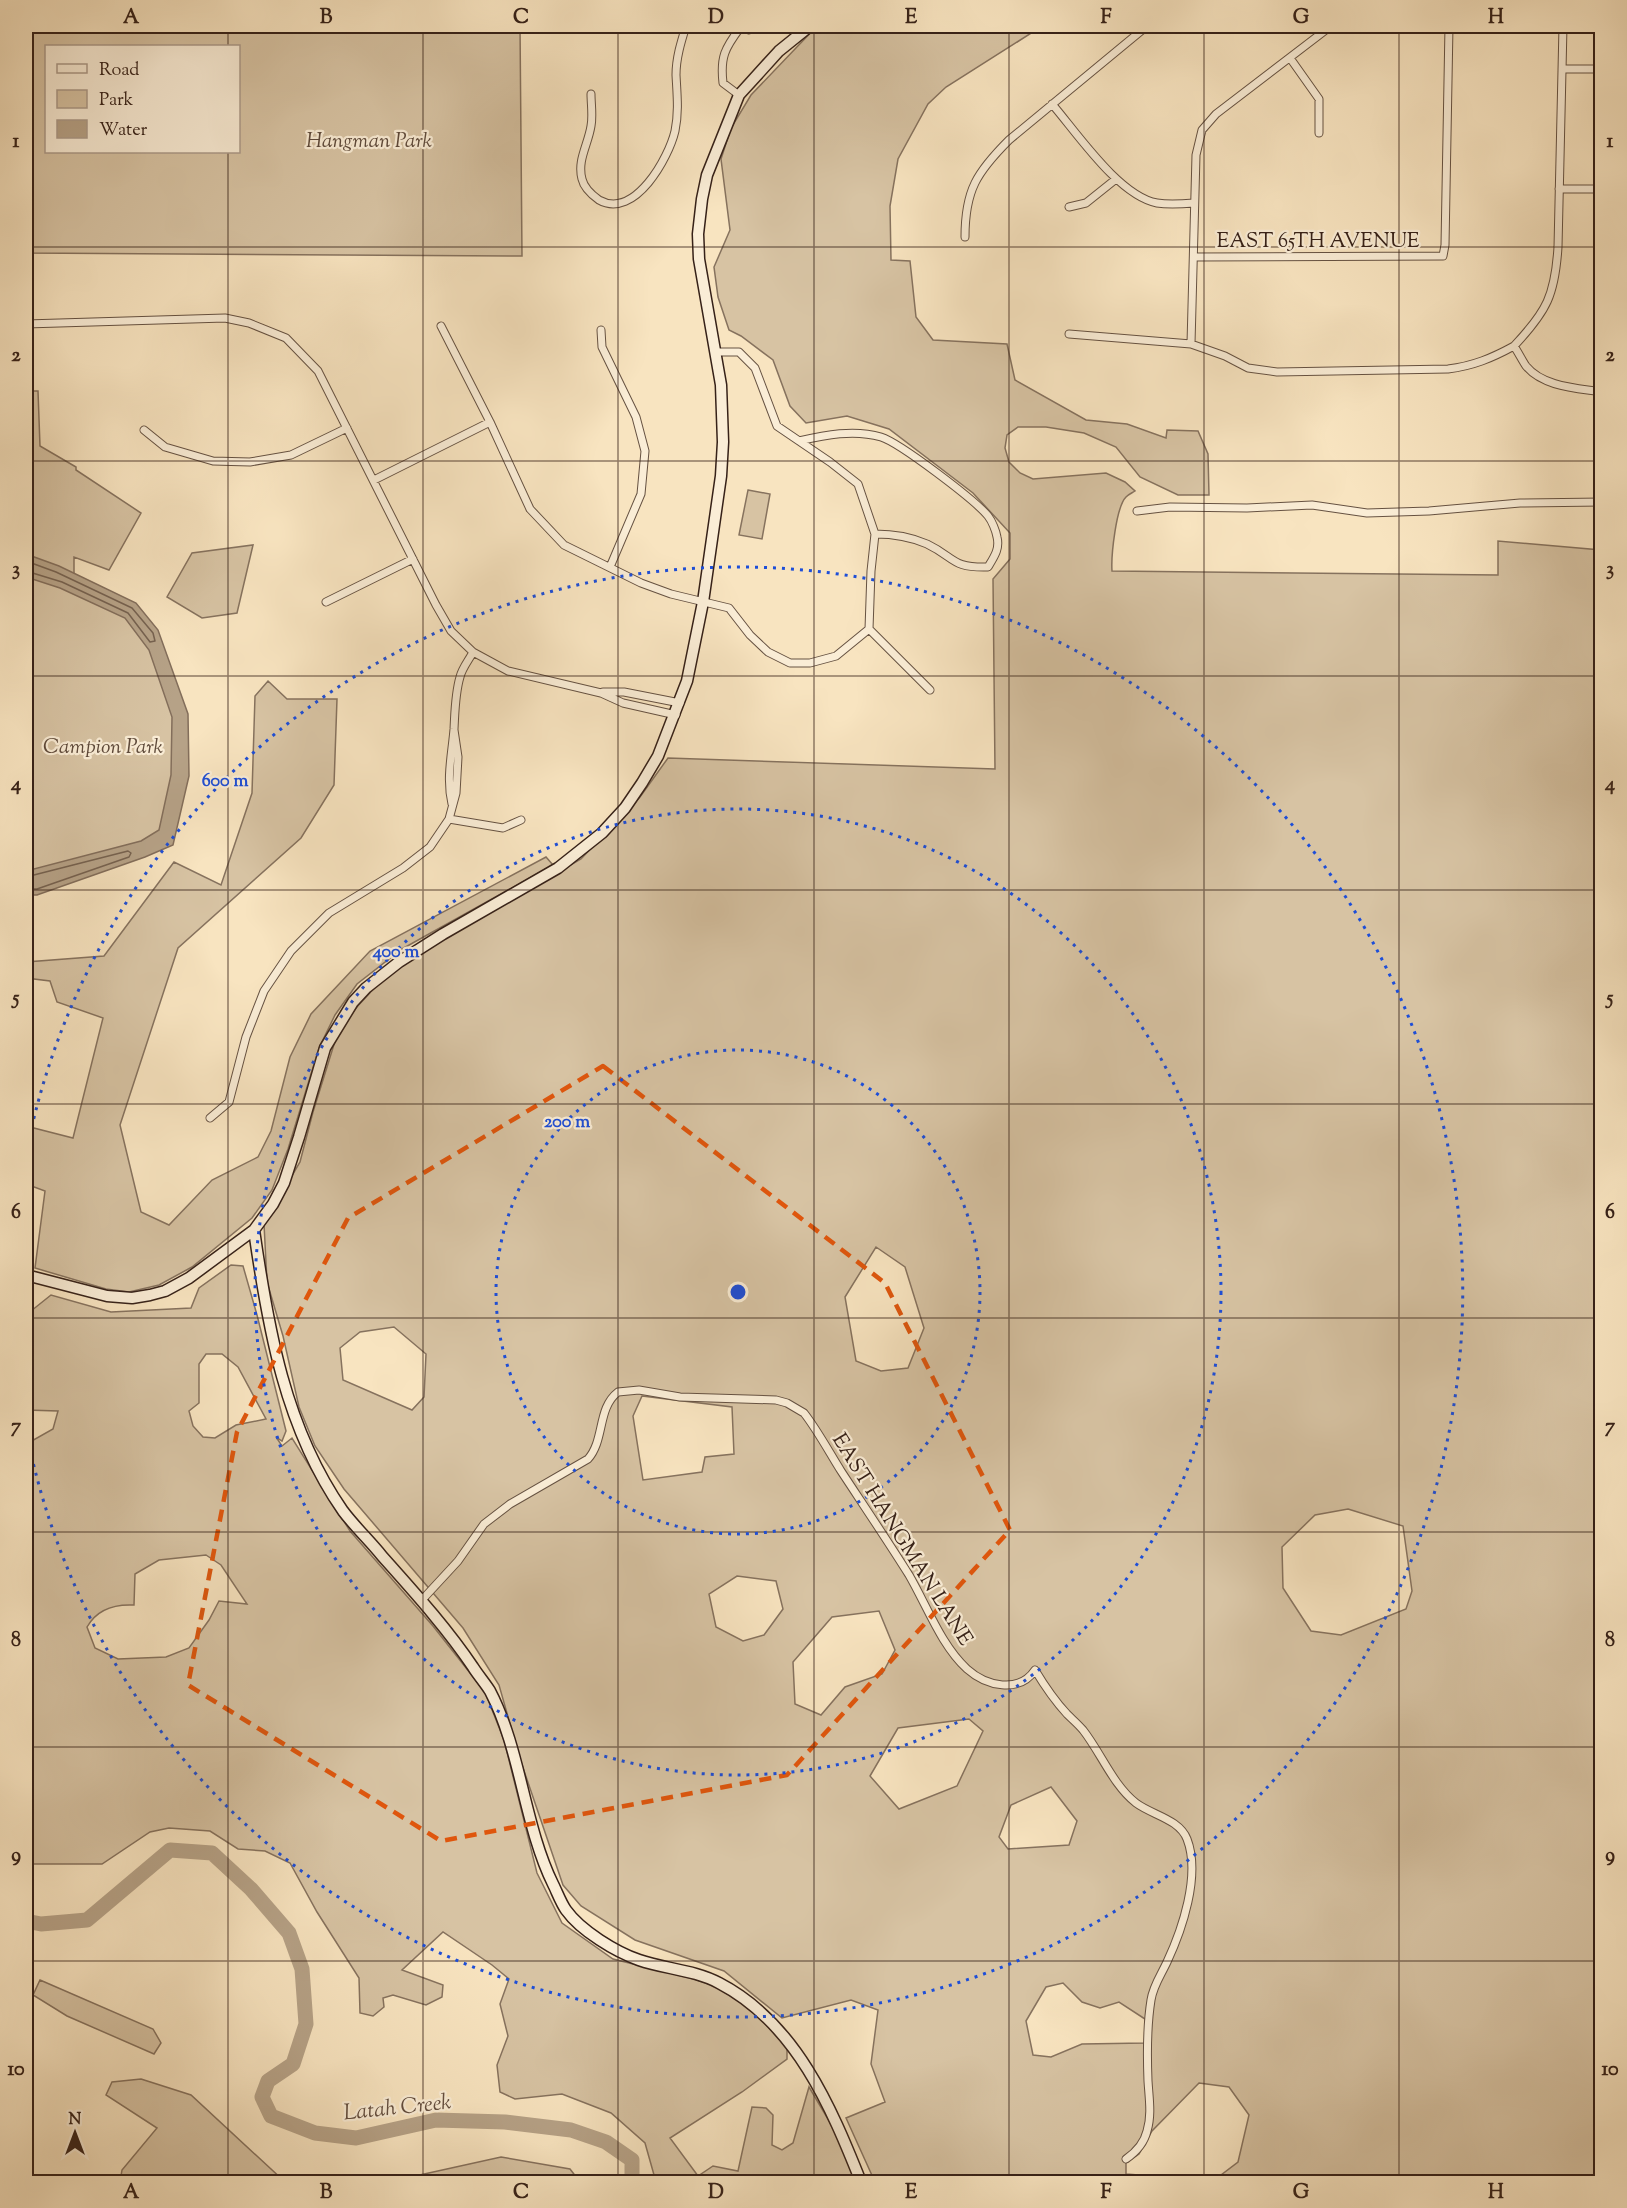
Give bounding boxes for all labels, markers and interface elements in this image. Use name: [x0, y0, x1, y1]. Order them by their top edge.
text: A: [123, 4, 140, 33]
text: B: [320, 4, 333, 33]
text: C: [513, 4, 529, 33]
text: D: [708, 4, 724, 33]
text: E: [905, 4, 918, 33]
text: F: [1100, 4, 1112, 33]
text: G: [1293, 4, 1310, 33]
text: H: [1488, 4, 1504, 33]
legend: [45, 45, 240, 153]
text: Road: [99, 58, 139, 84]
text: Park: [99, 88, 134, 114]
text: Water: [99, 118, 148, 144]
park label: Hangman Park: [306, 127, 433, 157]
text: 1: [13, 128, 20, 157]
text: 1: [1607, 128, 1614, 157]
street label: EAST 65TH AVENUE: [1216, 227, 1420, 257]
text: 2: [11, 342, 21, 371]
text: 2: [1605, 342, 1615, 371]
text: 3: [12, 556, 20, 585]
text: 3: [1606, 556, 1614, 585]
park label: Campion Park: [43, 733, 163, 763]
text: 600 m: [202, 769, 248, 795]
text: 4: [10, 771, 21, 800]
text: 4: [1604, 771, 1615, 800]
text: 400 m: [372, 940, 419, 966]
text: 5: [11, 985, 20, 1014]
text: 5: [1605, 985, 1614, 1014]
text: 200 m: [544, 1110, 590, 1136]
text: 6: [11, 1199, 21, 1228]
text: 6: [1605, 1199, 1615, 1228]
centre of rings: [728, 1282, 748, 1302]
text: 7: [11, 1413, 22, 1442]
text: 7: [1605, 1413, 1616, 1442]
street label: EAST HANGMAN LANE: [824, 1428, 979, 1652]
text: 8: [11, 1627, 21, 1656]
text: 8: [1605, 1627, 1615, 1656]
text: 9: [11, 1842, 21, 1871]
text: 9: [1605, 1842, 1615, 1871]
text: 10: [7, 2056, 25, 2085]
text: 10: [1601, 2056, 1619, 2085]
water label: Latah Creek: [342, 2087, 453, 2131]
north arrow: [45, 2103, 105, 2163]
text: N: [69, 2109, 82, 2132]
text: A: [123, 2179, 140, 2208]
text: B: [320, 2179, 333, 2208]
text: C: [513, 2179, 529, 2208]
text: D: [708, 2179, 724, 2208]
text: E: [905, 2179, 918, 2208]
text: F: [1100, 2179, 1112, 2208]
text: G: [1293, 2179, 1310, 2208]
text: H: [1488, 2179, 1504, 2208]

